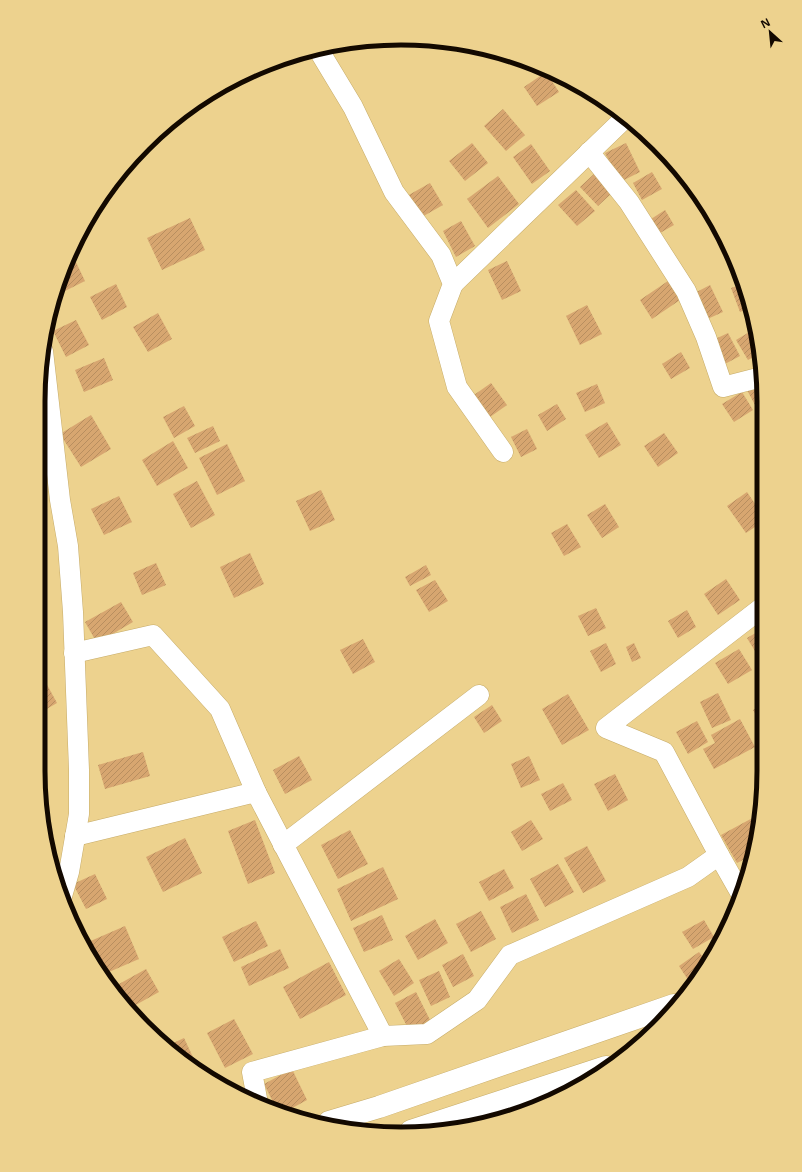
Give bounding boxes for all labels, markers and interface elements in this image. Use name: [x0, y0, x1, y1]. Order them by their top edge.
north arrow: [750, 12, 790, 52]
text: N: [758, 14, 773, 31]

